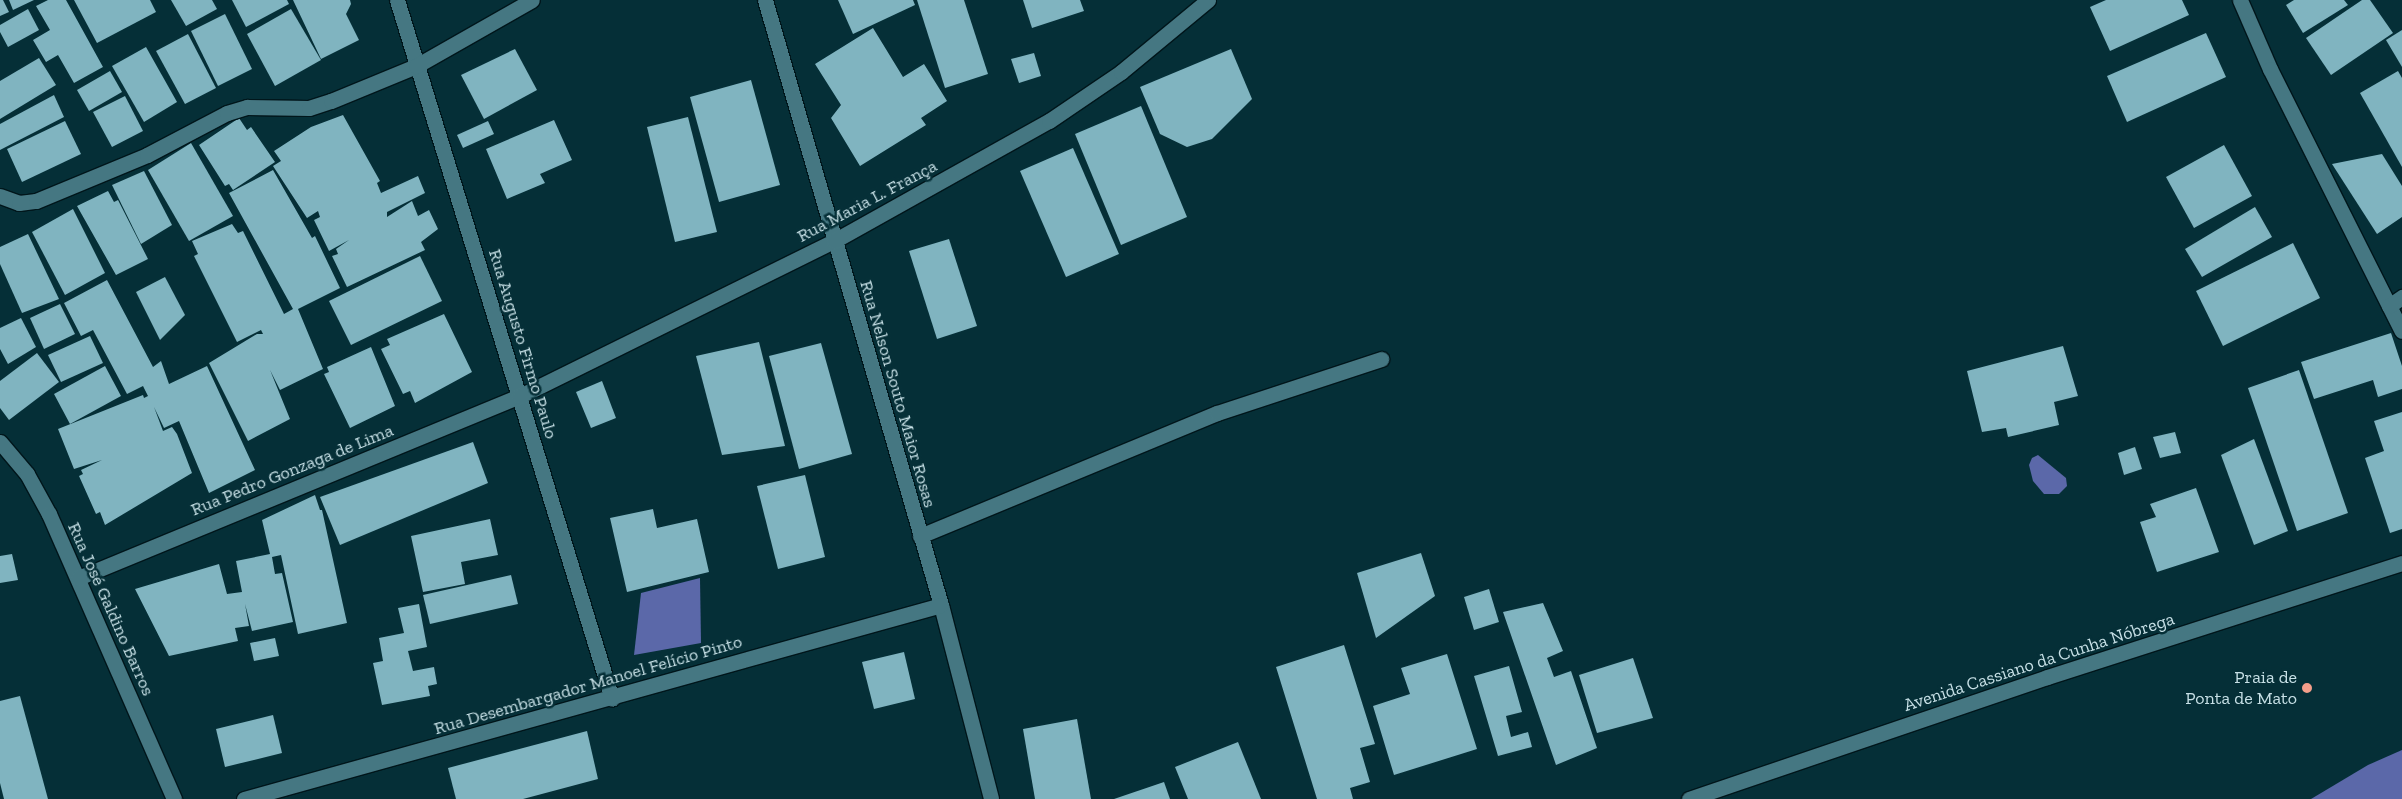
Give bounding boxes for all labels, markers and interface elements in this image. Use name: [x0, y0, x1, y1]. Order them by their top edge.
street label: Rua Maria L. França: [793, 155, 941, 247]
street label: Rua Augusto Firmo Paulo: [484, 246, 562, 442]
street label: Rua Nelson Souto Maior Rosas: [855, 278, 941, 510]
street label: Rua Pedro Gonzaga de Lima: [188, 419, 396, 521]
street label: Rua José Galdino Barros: [63, 519, 159, 699]
street label: Avenida Cassiano da Cunha Nóbrega: [1901, 608, 2177, 716]
street label: Rua Desembargador Manoel Felício Pinto: [431, 631, 745, 739]
place label: Praia de Ponta de Mato: [2185, 667, 2297, 710]
marker: Praia de Ponta de Mato: [2301, 682, 2313, 694]

